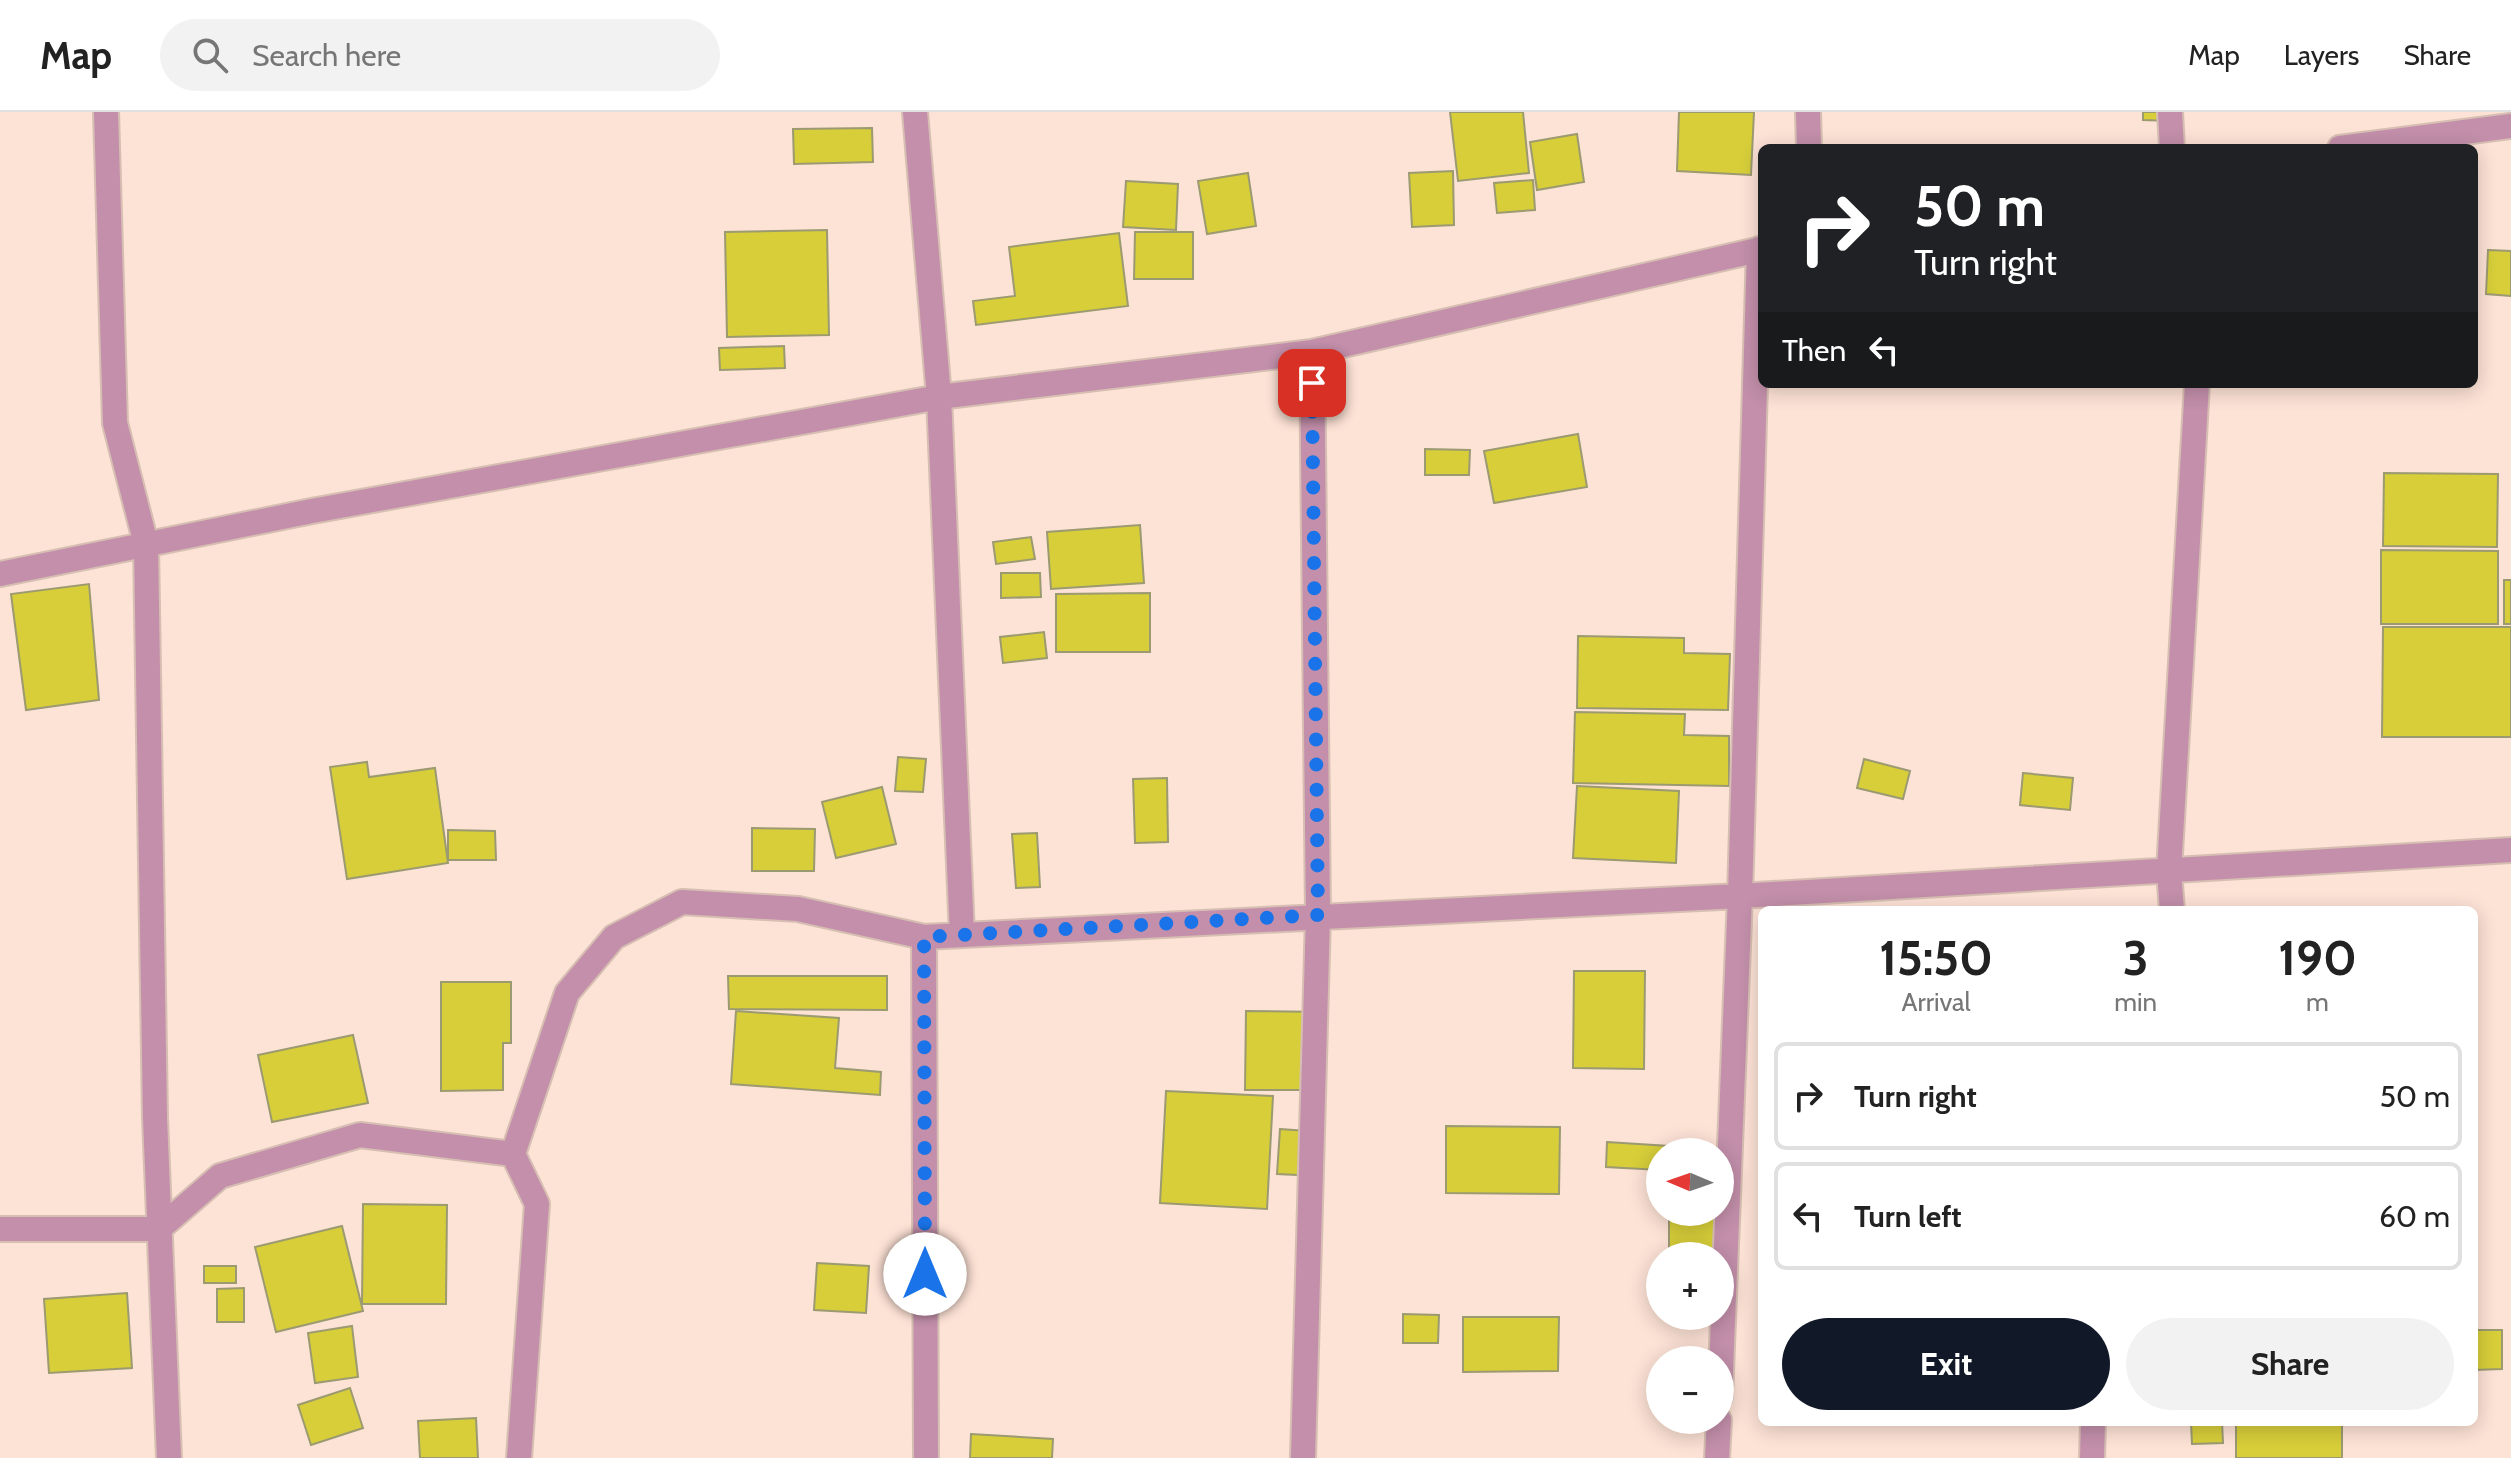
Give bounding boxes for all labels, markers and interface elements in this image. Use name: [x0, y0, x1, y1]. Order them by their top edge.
search box: [160, 19, 720, 91]
text: Map: [40, 32, 112, 79]
icon: search: [188, 33, 232, 77]
text: Search here: [252, 37, 401, 74]
text: Map: [2188, 38, 2240, 72]
text: Layers: [2284, 38, 2359, 72]
text: Share: [2403, 38, 2471, 72]
text: 50 m: [1914, 172, 2045, 240]
icon: right: [1782, 176, 1886, 280]
text: Turn right: [1914, 240, 2057, 284]
icon: left: [1862, 328, 1906, 372]
text: Then: [1782, 332, 1846, 369]
pin: [1278, 349, 1346, 417]
icon: arrive: [1290, 361, 1334, 405]
text: 15:50: [1879, 929, 1993, 987]
text: 3: [2123, 929, 2149, 987]
text: 190: [2278, 929, 2357, 987]
text: Arrival: [1901, 986, 1971, 1018]
text: min: [2114, 986, 2157, 1018]
text: m: [2306, 986, 2329, 1018]
icon: right: [1786, 1074, 1830, 1118]
text: Turn right: [1854, 1078, 1977, 1115]
text: 50 m: [2380, 1078, 2450, 1115]
north arrow: [1646, 1138, 1734, 1226]
map controls: [1646, 1138, 1734, 1434]
icon: left: [1786, 1194, 1830, 1238]
text: Turn left: [1854, 1198, 1962, 1235]
text: 60 m: [2379, 1198, 2450, 1235]
position arrow: [883, 1232, 967, 1316]
button: +: [1646, 1242, 1734, 1330]
button: Exit: [1782, 1318, 2110, 1410]
button: Share: [2126, 1318, 2454, 1410]
button: −: [1646, 1346, 1734, 1434]

